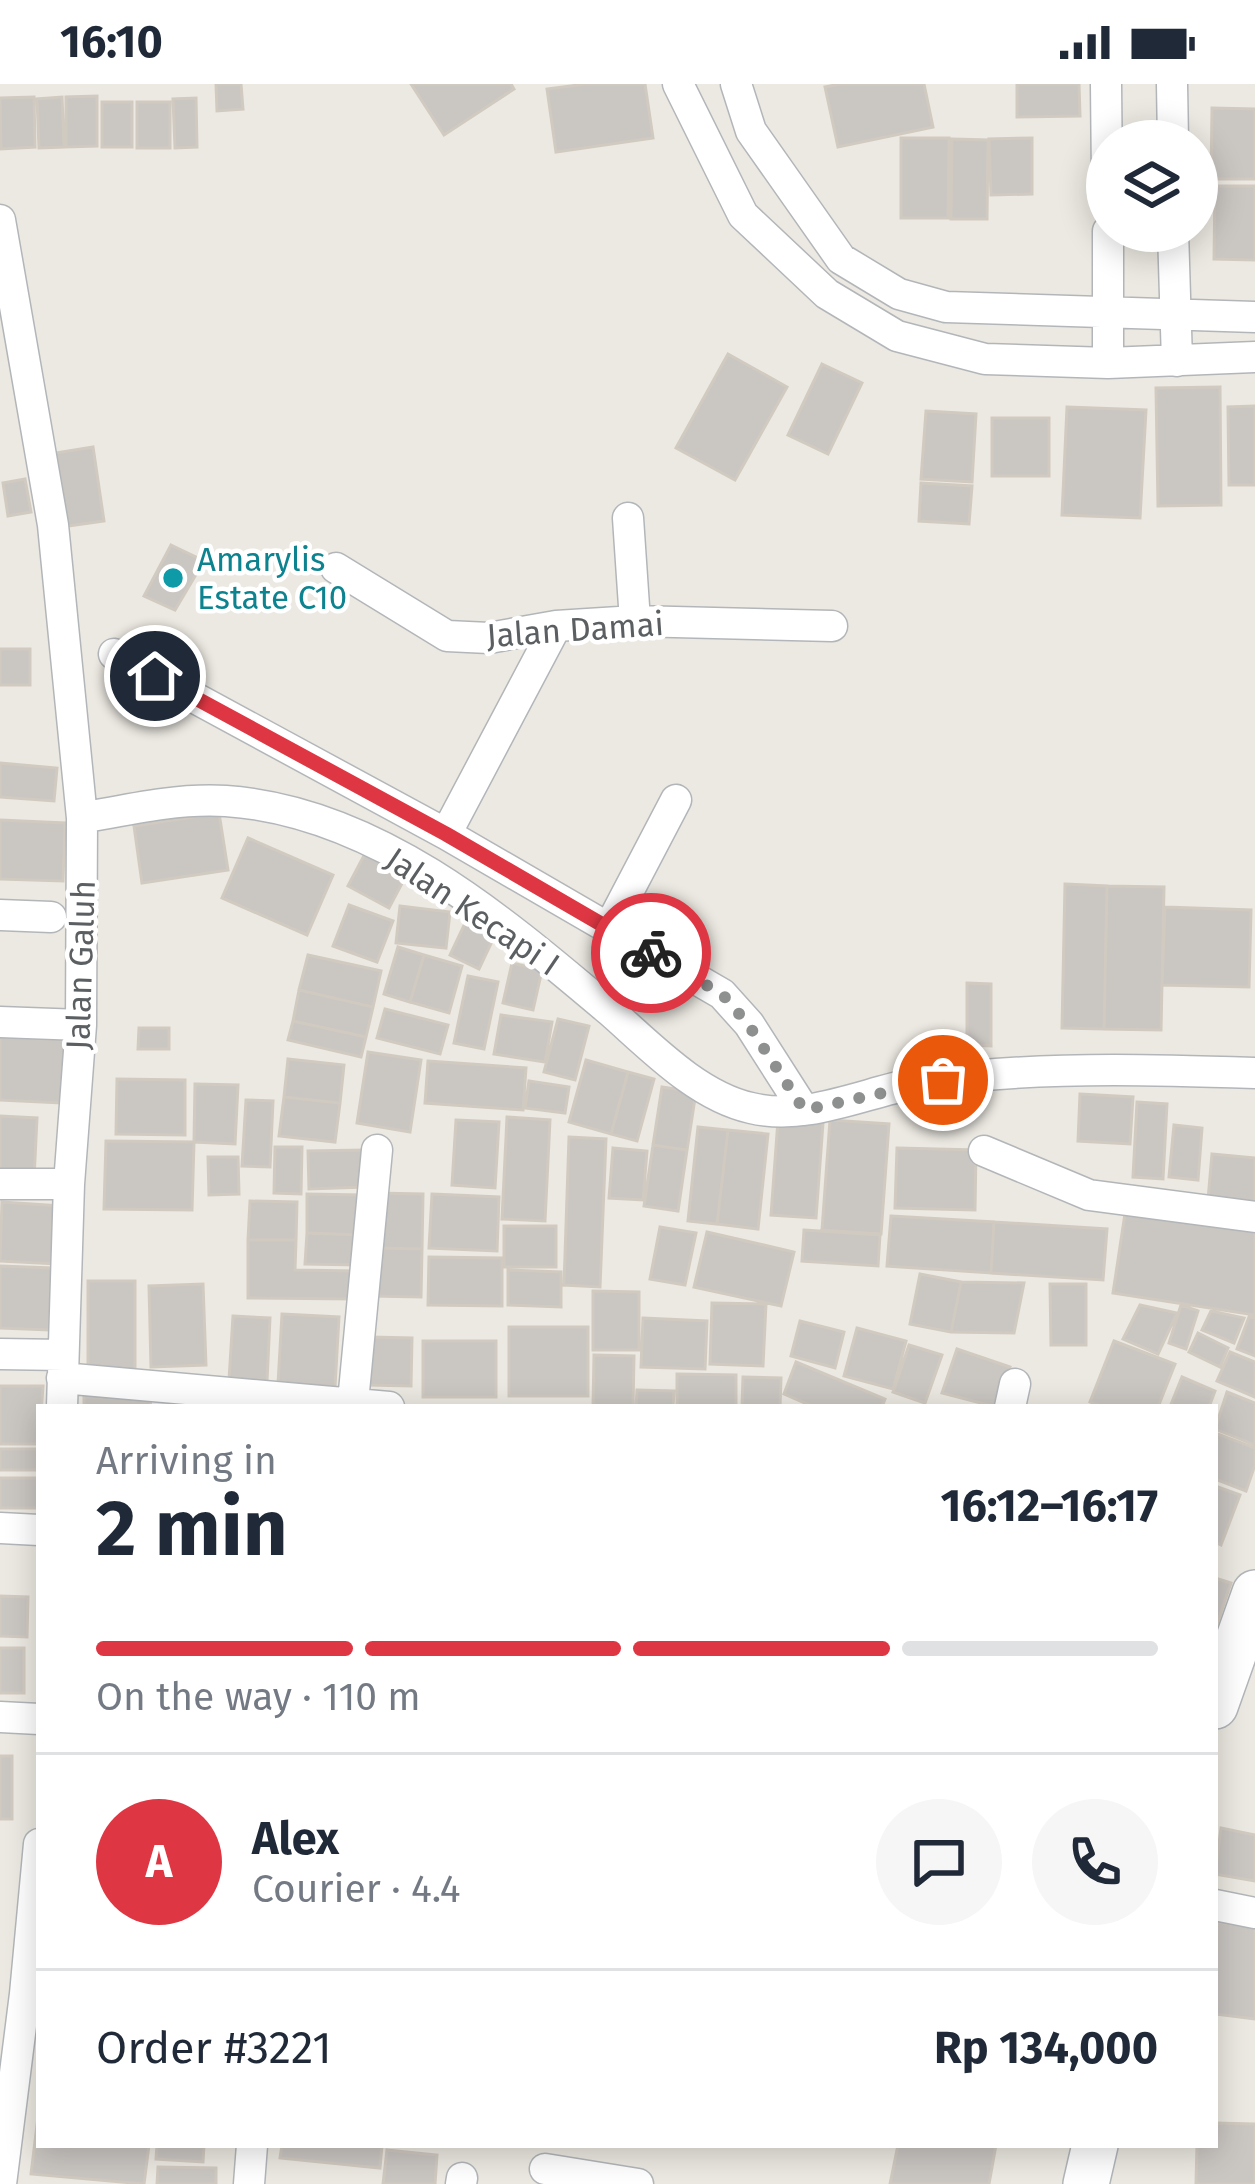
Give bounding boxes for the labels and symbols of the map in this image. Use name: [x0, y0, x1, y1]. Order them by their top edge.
place label: Amarylis Estate C10: [197, 540, 347, 618]
marker: Amarylis Estate C10: [160, 565, 186, 591]
street label: Jalan Damai: [485, 604, 665, 656]
pin: [104, 625, 206, 727]
street label: Jalan Kecapi I: [378, 839, 567, 985]
street label: Jalan Galuh: [58, 879, 104, 1051]
courier: [591, 893, 711, 1013]
pin: [892, 1029, 994, 1131]

